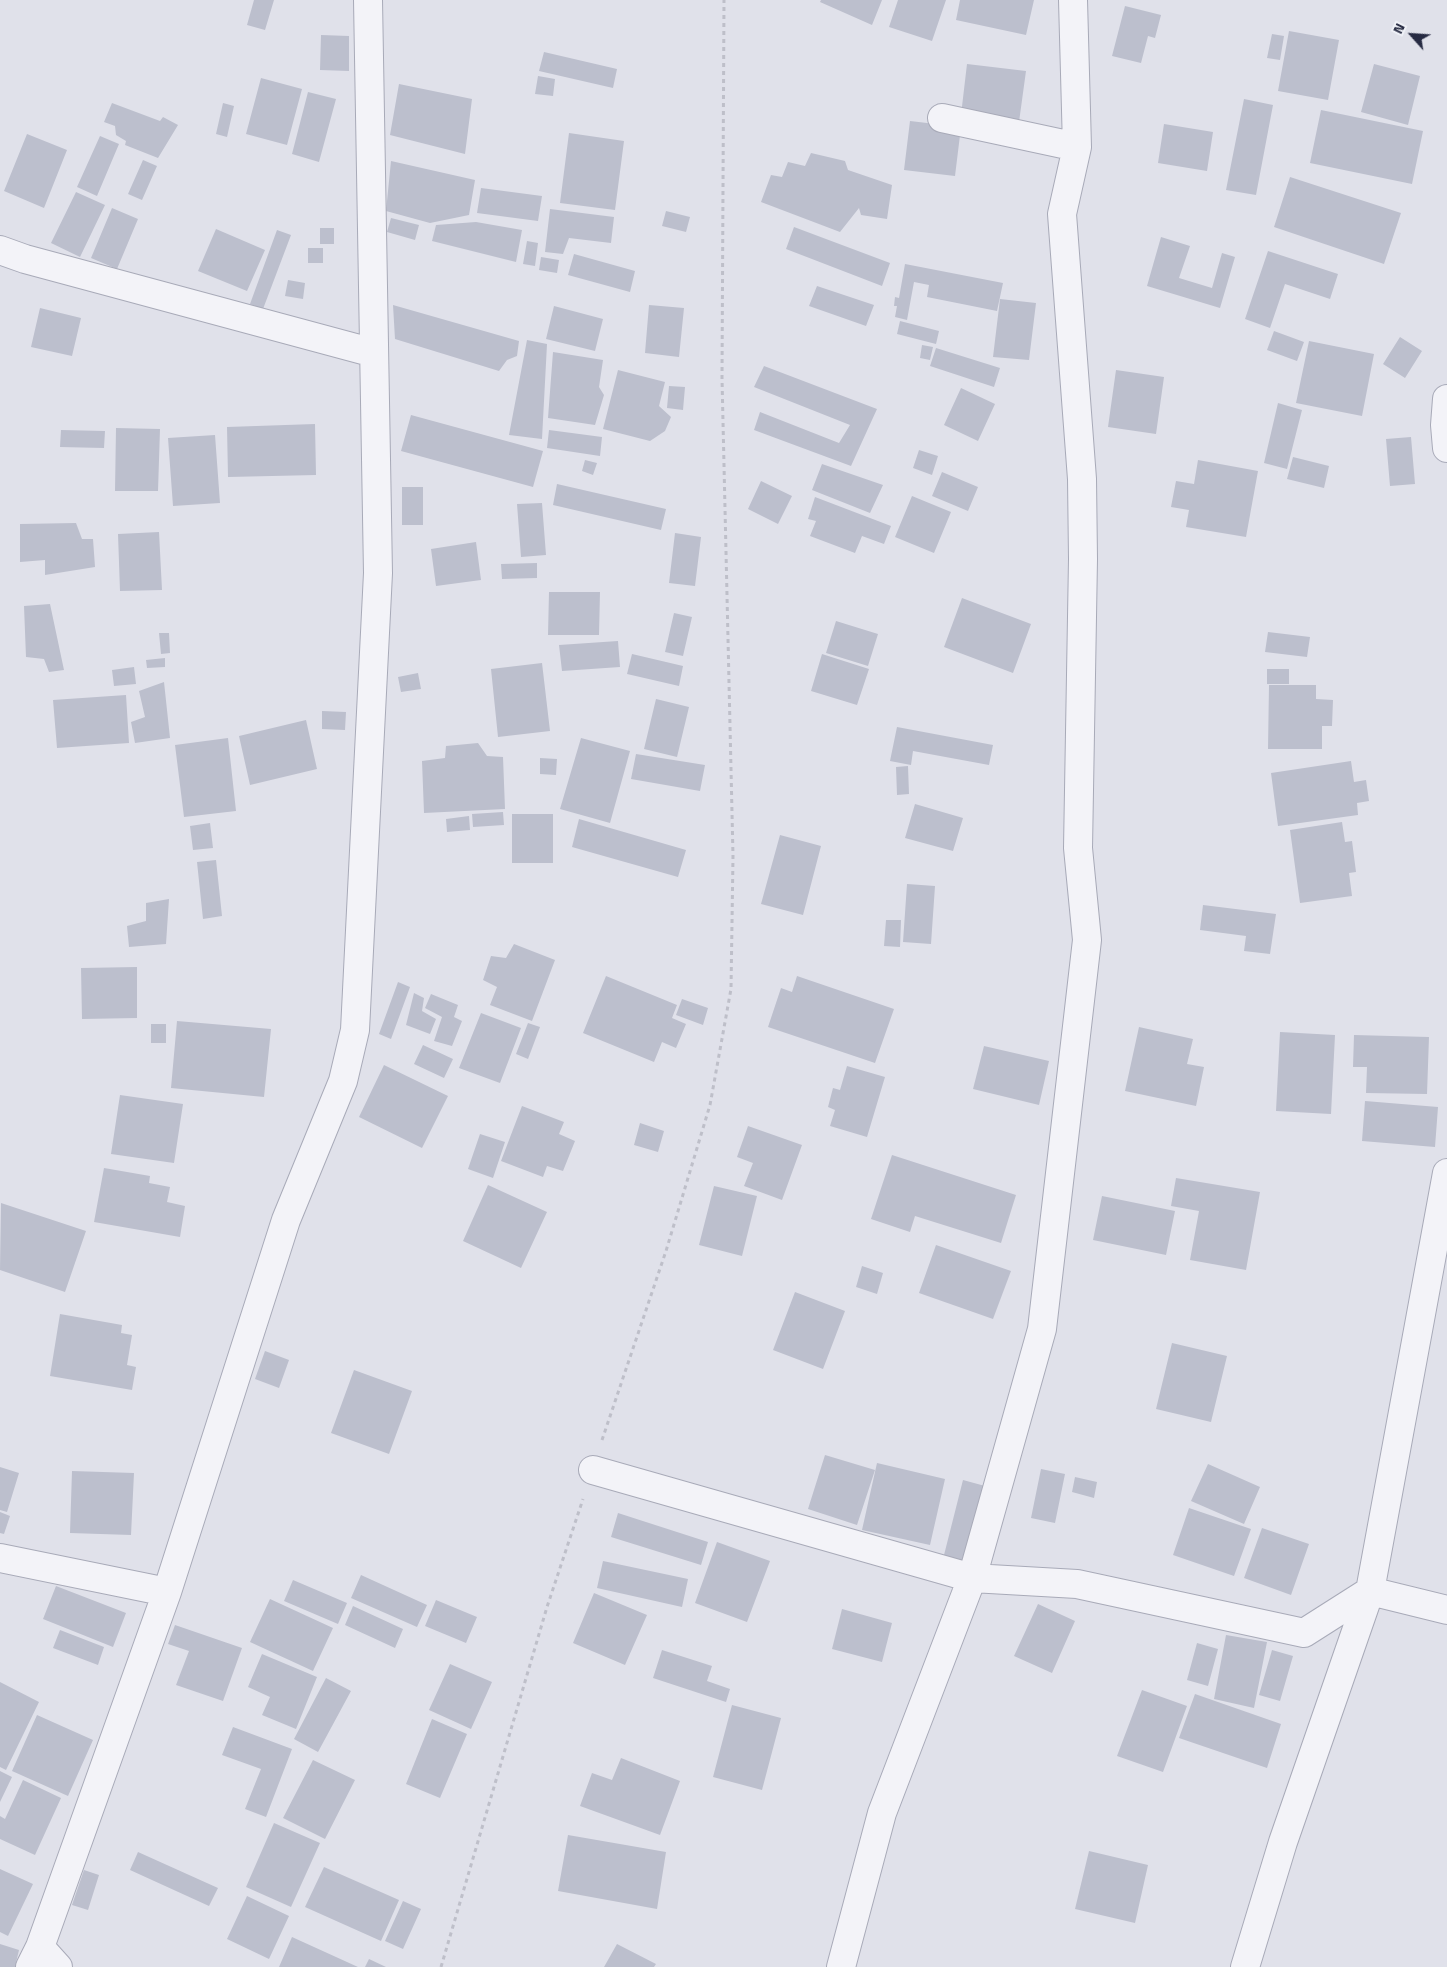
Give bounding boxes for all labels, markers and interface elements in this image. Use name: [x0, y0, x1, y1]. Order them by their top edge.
north arrow: [1387, 10, 1437, 60]
text: N: [1387, 19, 1410, 37]

